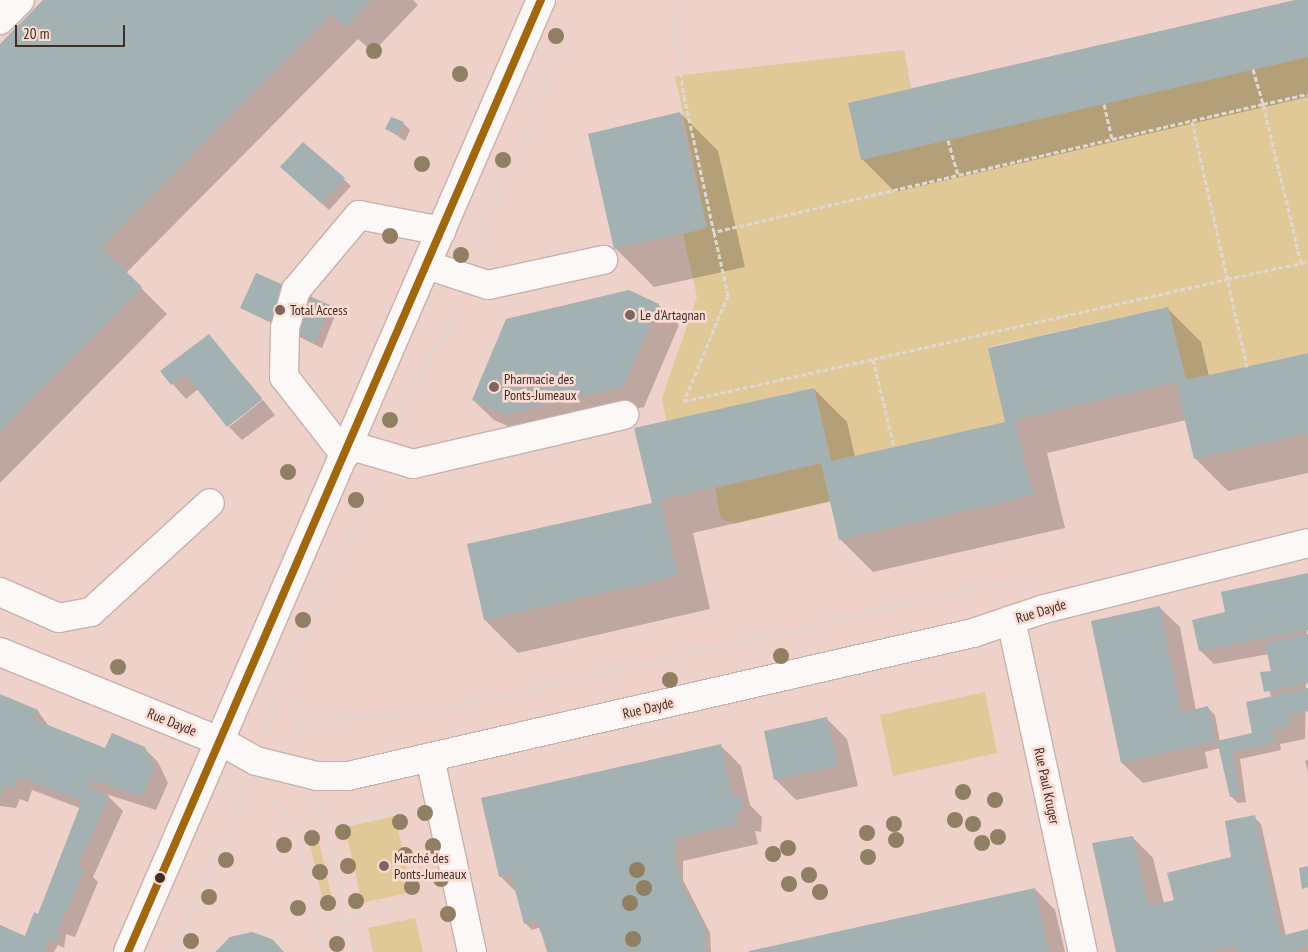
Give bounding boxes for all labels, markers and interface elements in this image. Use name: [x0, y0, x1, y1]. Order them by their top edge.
scale bar: [18, 15, 128, 47]
text: 20 m: [23, 24, 49, 43]
place label: Total Access: [290, 302, 348, 318]
marker: Total Access: [274, 304, 286, 316]
place label: Le d'Artagnan: [640, 307, 705, 323]
marker: Le d'Artagnan: [624, 309, 636, 321]
place label: Pharmacie des Ponts-Jumeaux: [504, 371, 577, 404]
marker: Pharmacie des Ponts-Jumeaux: [488, 381, 500, 393]
street label: Rue Dayde: [1014, 595, 1068, 627]
street label: Rue Dayde: [621, 694, 675, 722]
street label: Rue Dayde: [145, 705, 199, 739]
street label: Rue Paul Kruger: [1031, 746, 1063, 826]
place label: Marché des Ponts-Jumeaux: [394, 850, 467, 882]
marker: Marché des Ponts-Jumeaux: [378, 860, 390, 872]
unlabelled marker: [155, 873, 165, 883]

